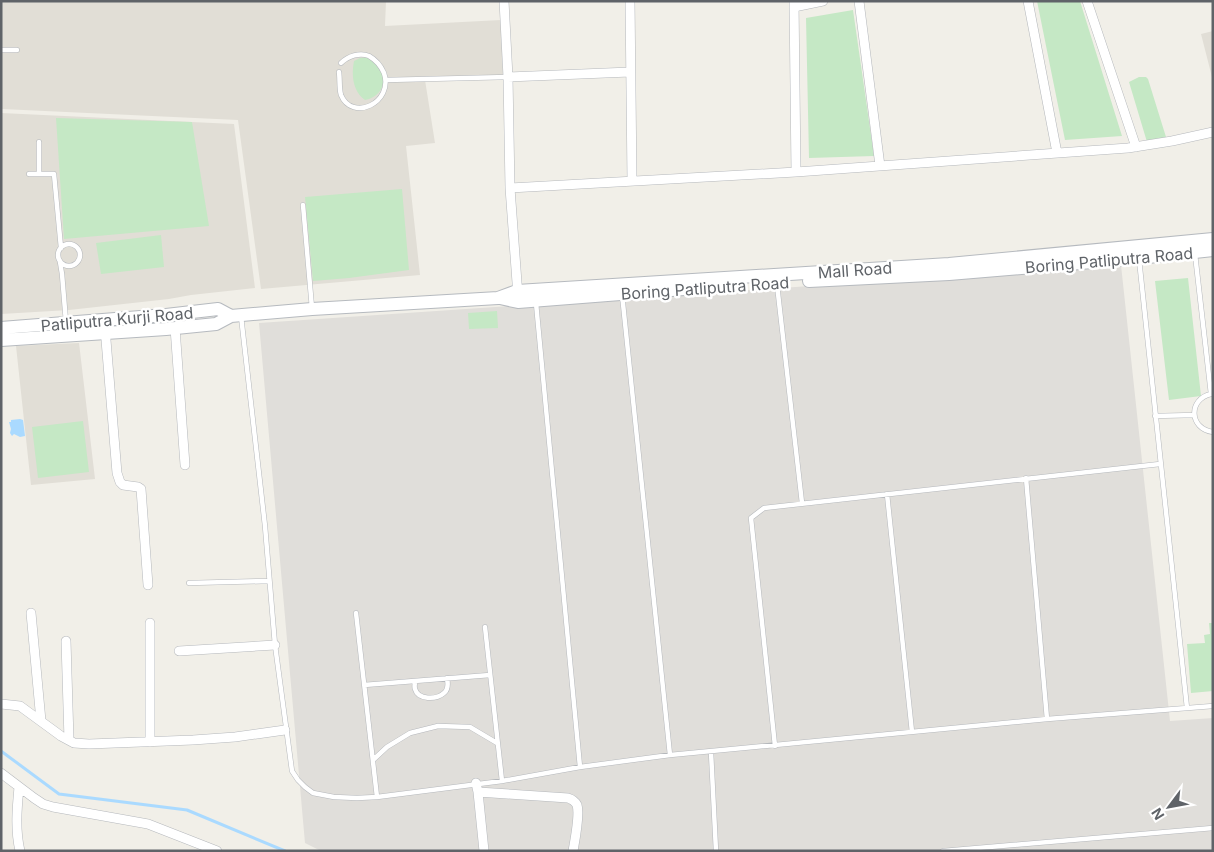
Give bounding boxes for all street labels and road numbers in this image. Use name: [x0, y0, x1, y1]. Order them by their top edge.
street label: Boring Patliputra Road: [1024, 243, 1194, 277]
street label: Mall Road: [817, 257, 893, 283]
street label: Boring Patliputra Road: [620, 272, 790, 304]
street label: Patliputra Kurji Road: [40, 302, 194, 336]

